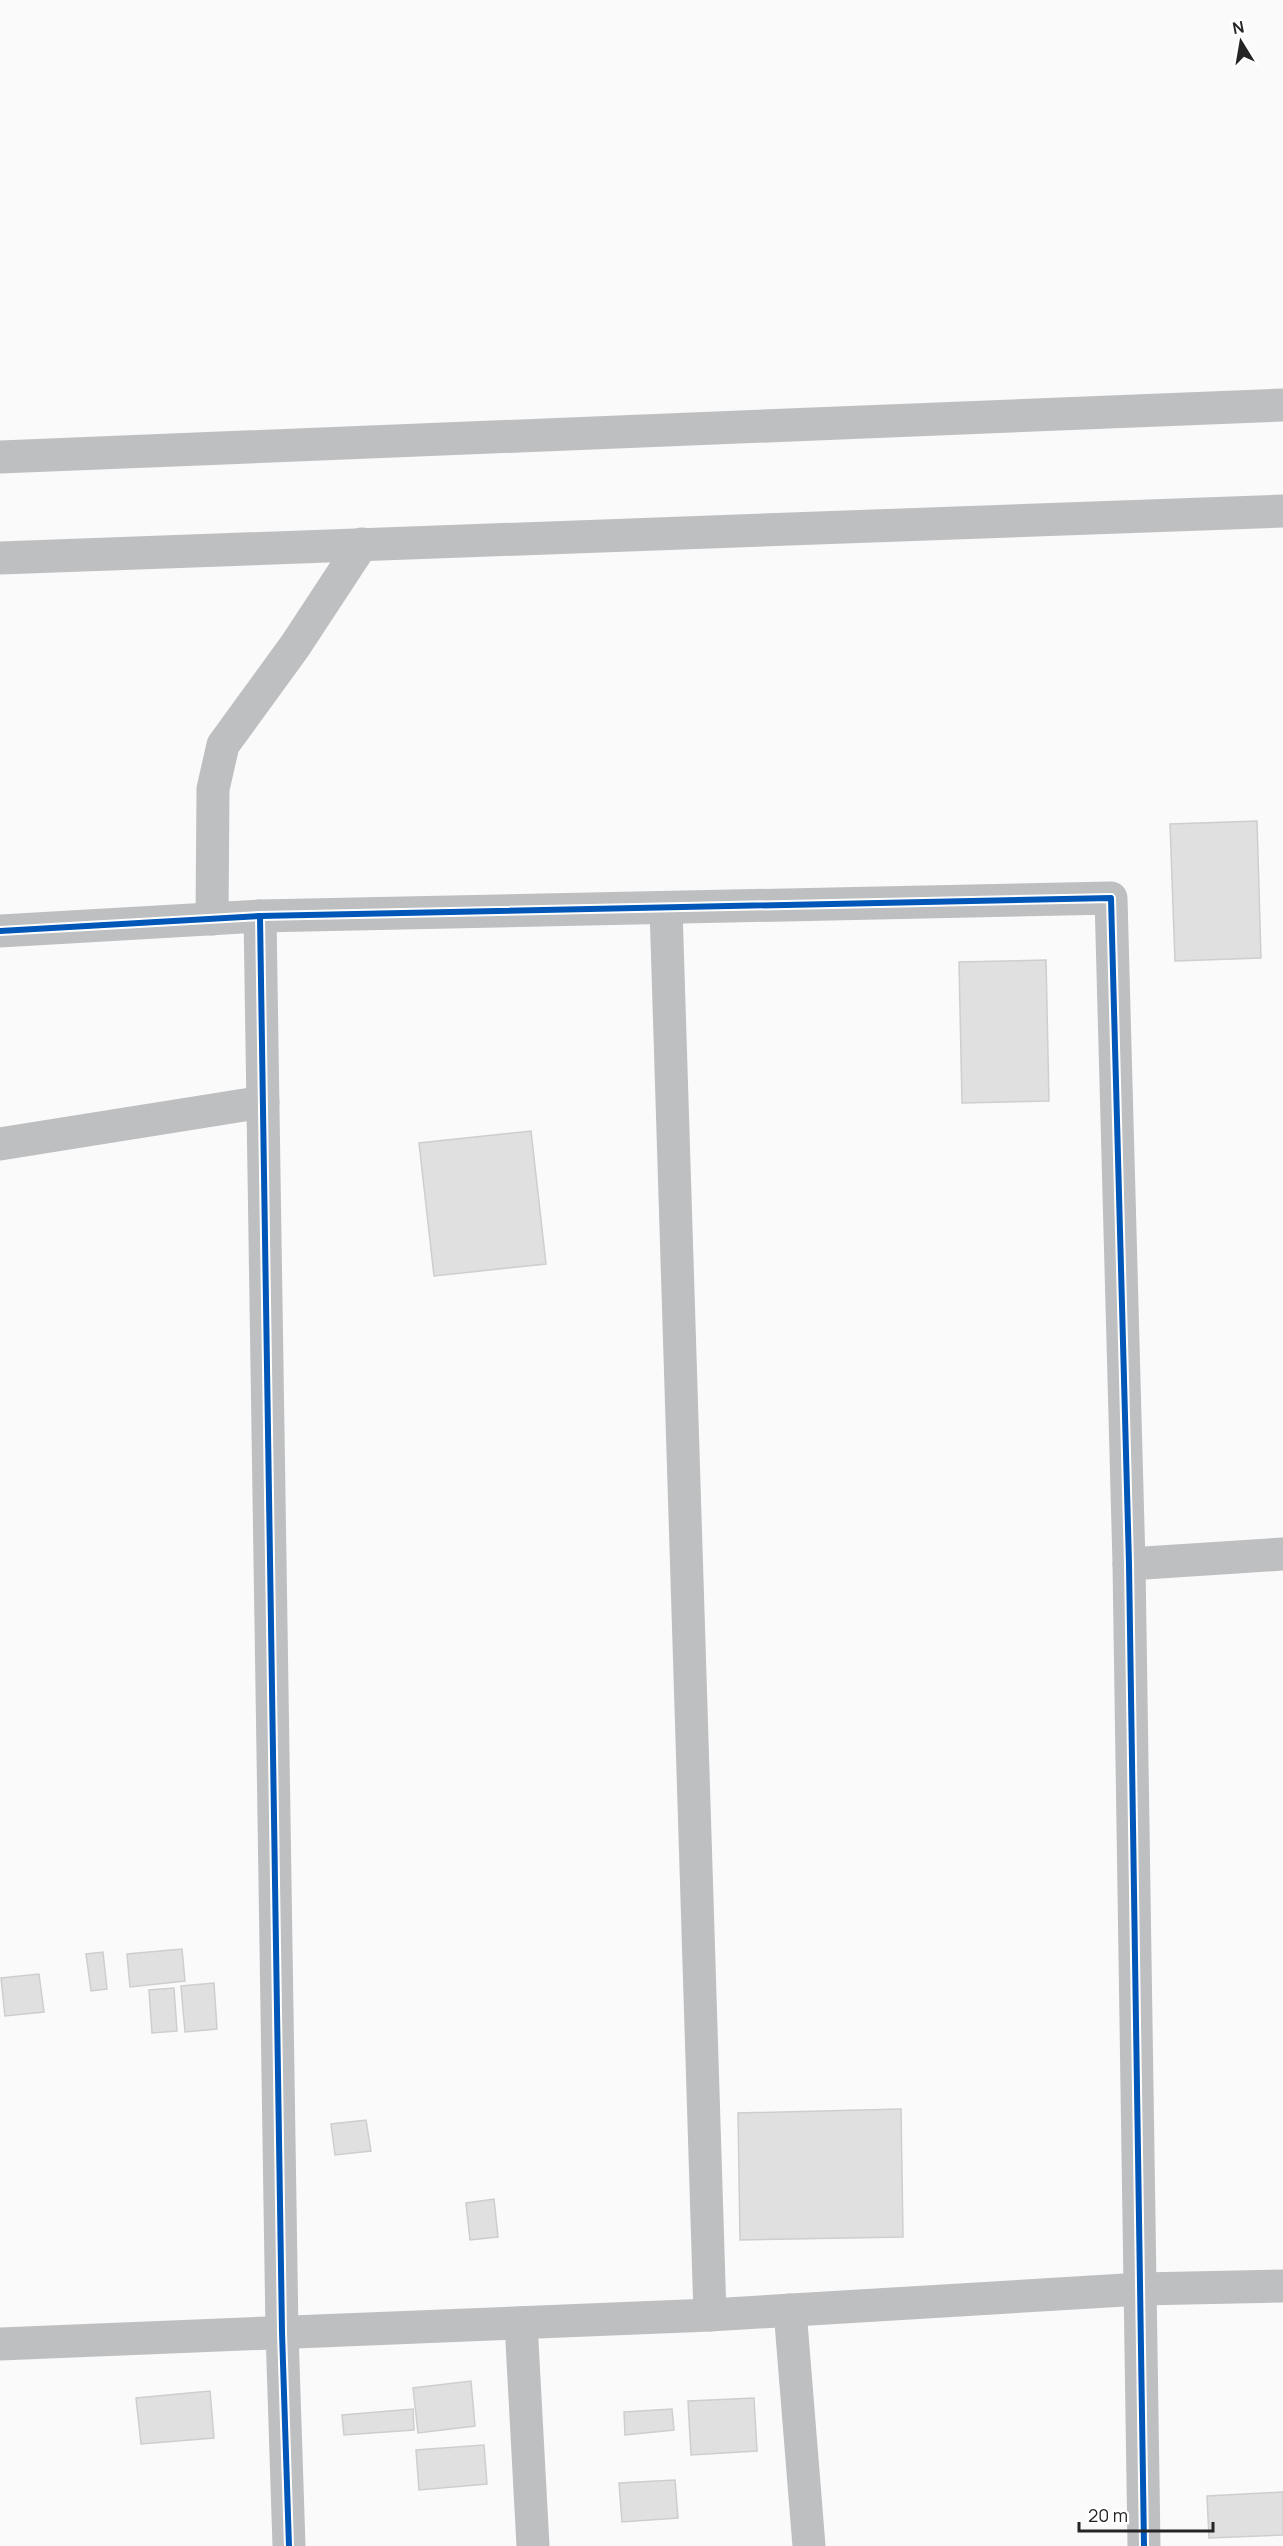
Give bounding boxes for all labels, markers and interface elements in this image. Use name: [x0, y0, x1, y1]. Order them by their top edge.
north arrow: [1211, 12, 1271, 72]
text: N: [1230, 15, 1246, 39]
scale bar: [1079, 2495, 1212, 2533]
text: 20 m: [1088, 2503, 1128, 2527]

